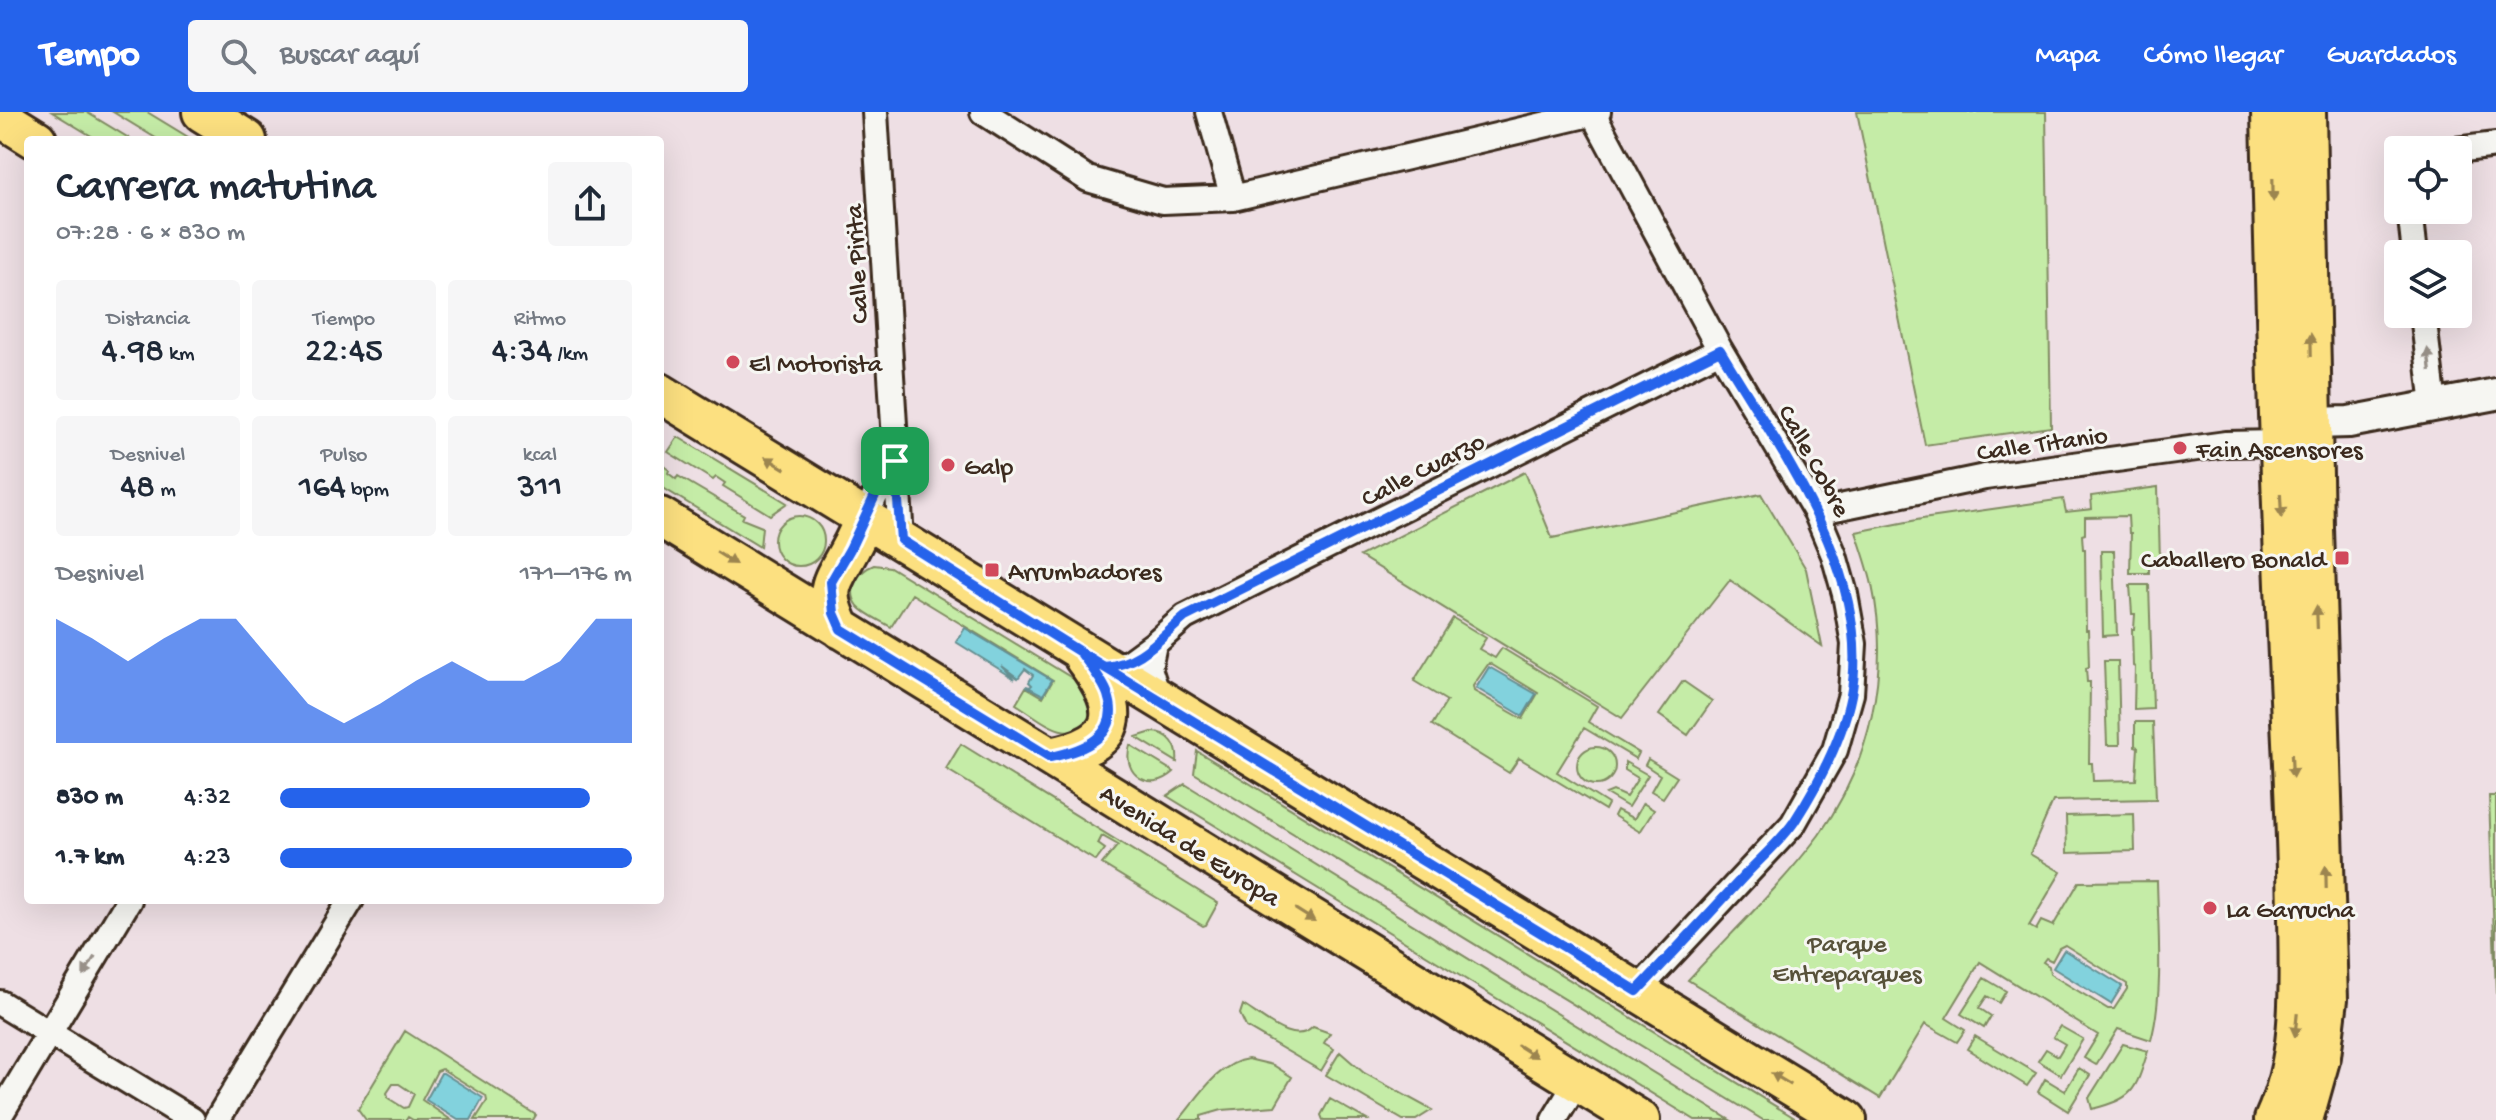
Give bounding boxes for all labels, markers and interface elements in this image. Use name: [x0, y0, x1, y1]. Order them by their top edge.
search box: [188, 20, 748, 92]
text: Tempo: [40, 34, 140, 78]
icon: search: [216, 34, 260, 78]
text: Buscar aquí: [280, 39, 420, 74]
text: Mapa: [2035, 40, 2100, 73]
text: Cómo llegar: [2144, 40, 2283, 73]
text: Guardados: [2327, 40, 2456, 73]
map controls: [2384, 136, 2472, 328]
button: locate: [2384, 136, 2472, 224]
button: share: [548, 162, 632, 246]
text: Carrera matutina: [56, 163, 376, 215]
one-way arrow: [2267, 178, 2279, 203]
street label: Calle Pirita: [841, 202, 878, 324]
text: 07:28 · 6 × 830 m: [56, 219, 245, 250]
button: layers: [2384, 240, 2472, 328]
text: Distancia: [106, 307, 190, 333]
text: Tiempo: [313, 307, 375, 333]
text: Ritmo: [514, 307, 566, 333]
one-way arrow: [2305, 332, 2317, 357]
text: 4.98: [101, 333, 164, 373]
text: 22:45: [305, 333, 383, 373]
text: 4:34: [492, 333, 552, 373]
text: km: [164, 342, 195, 368]
text: /km: [552, 342, 588, 368]
one-way arrow: [2422, 347, 2435, 372]
place label: El Motorista: [749, 351, 884, 382]
marker: El Motorista: [724, 353, 742, 371]
street label: Calle Cobre: [1769, 401, 1856, 524]
street label: Calle Titanio: [1975, 422, 2110, 471]
pin: [861, 427, 929, 495]
street label: Calle Cuarzo: [1357, 428, 1491, 516]
place label: Fain Ascensores: [2195, 437, 2364, 468]
icon: arrive: [873, 439, 917, 483]
marker: Fain Ascensores: [2171, 439, 2189, 457]
text: Desnivel: [111, 443, 185, 469]
text: Pulso: [321, 443, 367, 469]
text: kcal: [523, 443, 557, 469]
place label: Galp: [964, 454, 1014, 485]
marker: Galp: [939, 456, 957, 474]
one-way arrow: [764, 457, 786, 471]
text: 48: [120, 469, 155, 509]
text: 164: [299, 469, 346, 509]
text: 311: [517, 469, 563, 509]
text: m: [155, 478, 176, 504]
text: bpm: [346, 478, 389, 504]
one-way arrow: [2275, 494, 2288, 519]
place label: Caballero Bonald: [2141, 547, 2328, 578]
marker: Caballero Bonald: [2333, 549, 2351, 567]
one-way arrow: [715, 551, 737, 565]
place label: Arrumbadores: [1008, 559, 1163, 590]
text: Desnivel: [56, 560, 145, 591]
text: 171–176 m: [520, 560, 632, 591]
marker: Arrumbadores: [983, 561, 1001, 579]
one-way arrow: [2311, 604, 2324, 629]
one-way arrow: [2286, 754, 2299, 779]
street label: Avenida de Europa: [1093, 780, 1286, 917]
text: 830 m: [56, 783, 123, 814]
text: 4:32: [184, 783, 231, 814]
text: 1.7 km: [56, 843, 124, 874]
text: 4:23: [184, 843, 231, 874]
one-way arrow: [2320, 864, 2332, 889]
place label: La Garrucha: [2226, 897, 2356, 928]
marker: La Garrucha: [2201, 899, 2219, 917]
one-way arrow: [1295, 907, 1316, 922]
park label: Parque Entreparques: [1773, 931, 1923, 992]
one-way arrow: [82, 955, 96, 977]
one-way arrow: [2290, 1013, 2303, 1038]
one-way arrow: [1516, 1044, 1538, 1058]
one-way arrow: [1770, 1073, 1792, 1087]

